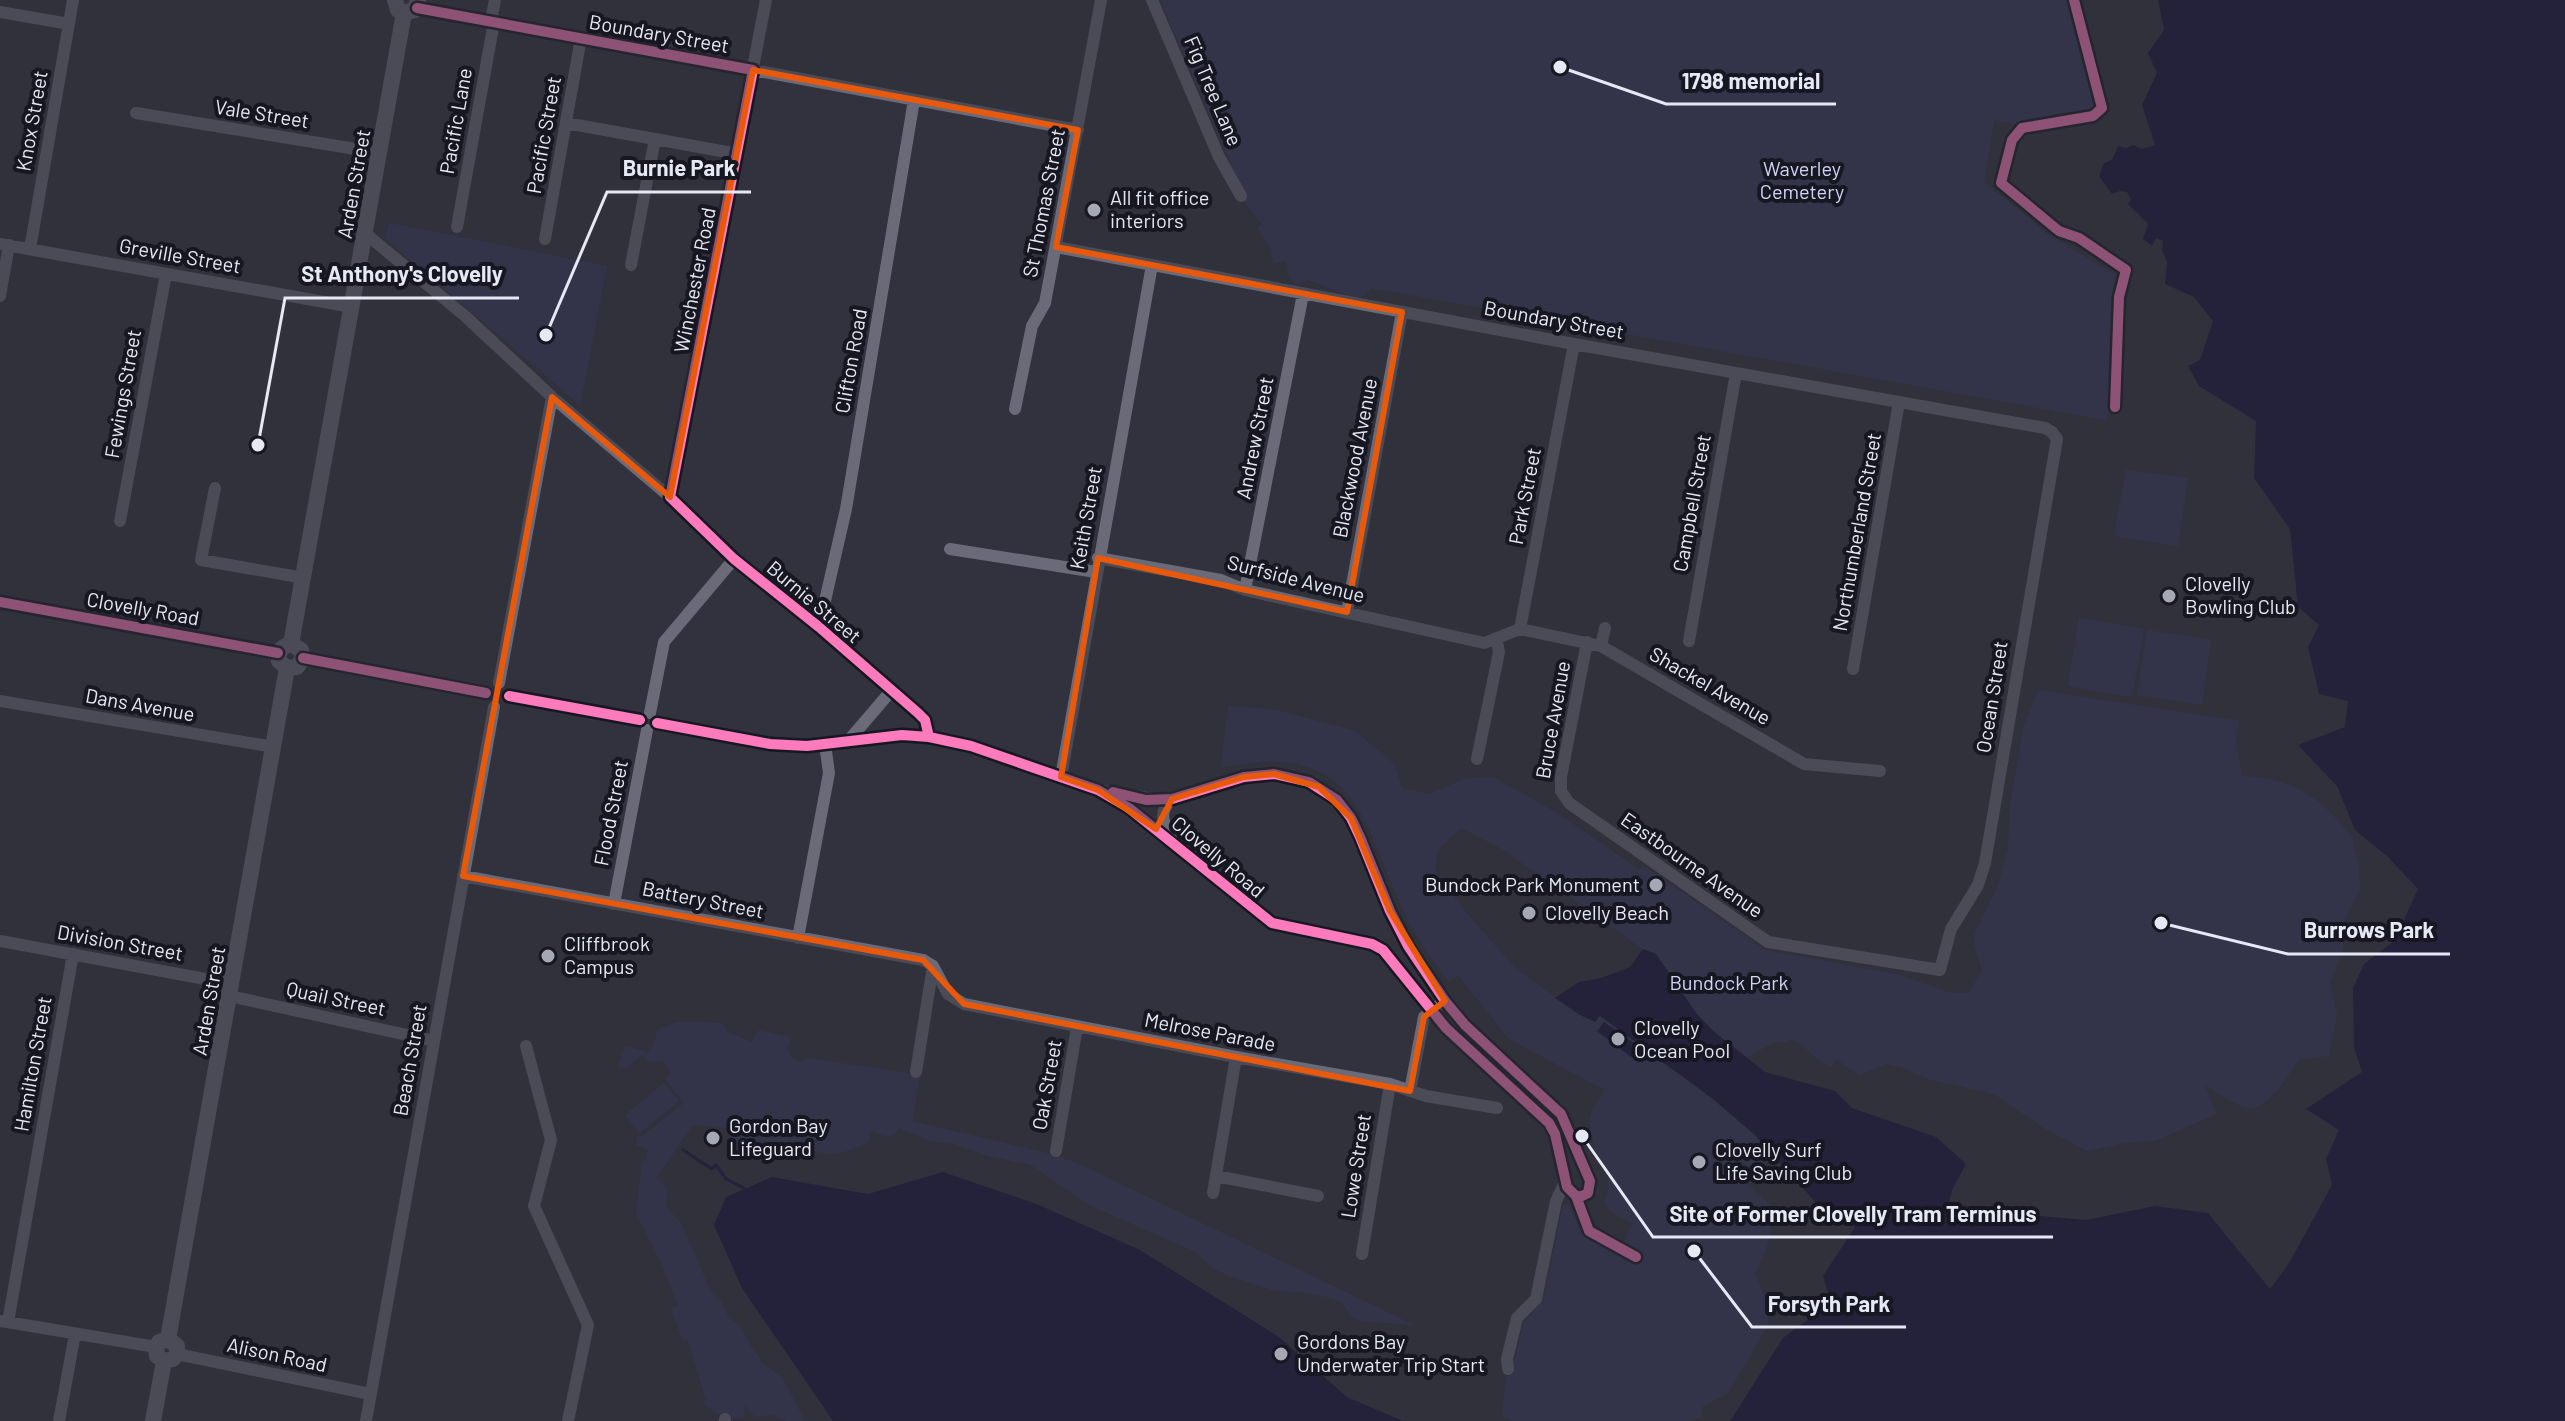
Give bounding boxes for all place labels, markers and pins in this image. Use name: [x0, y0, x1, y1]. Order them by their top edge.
callout: 1798 memorial: [1666, 58, 1836, 104]
callout: Burnie Park: [607, 146, 751, 192]
place label: All fit office interiors: [1110, 185, 1209, 232]
marker: All fit office interiors: [1085, 201, 1103, 219]
callout: St Anthony's Clovelly: [285, 252, 519, 298]
place label: Clovelly Bowling Club: [2185, 571, 2296, 618]
marker: Clovelly Bowling Club: [2160, 587, 2178, 605]
place label: Bundock Park Monument: [1425, 872, 1640, 896]
marker: Bundock Park Monument: [1647, 876, 1665, 894]
place label: Clovelly Beach: [1545, 900, 1669, 924]
marker: Clovelly Beach: [1520, 904, 1538, 922]
callout: Burrows Park: [2288, 908, 2450, 954]
place label: Cliffbrook Campus: [564, 931, 650, 978]
marker: Cliffbrook Campus: [539, 947, 557, 965]
place label: Clovelly Ocean Pool: [1634, 1015, 1730, 1062]
marker: Clovelly Ocean Pool: [1609, 1030, 1627, 1048]
place label: Gordon Bay Lifeguard: [729, 1113, 828, 1160]
marker: Gordon Bay Lifeguard: [704, 1129, 722, 1147]
place label: Clovelly Surf Life Saving Club: [1715, 1137, 1853, 1184]
marker: Clovelly Surf Life Saving Club: [1690, 1153, 1708, 1171]
callout: Site of Former Clovelly Tram Terminus: [1653, 1191, 2053, 1237]
callout: Forsyth Park: [1752, 1281, 1906, 1327]
place label: Gordons Bay Underwater Trip Start: [1297, 1329, 1485, 1376]
marker: Gordons Bay Underwater Trip Start: [1272, 1345, 1290, 1363]

